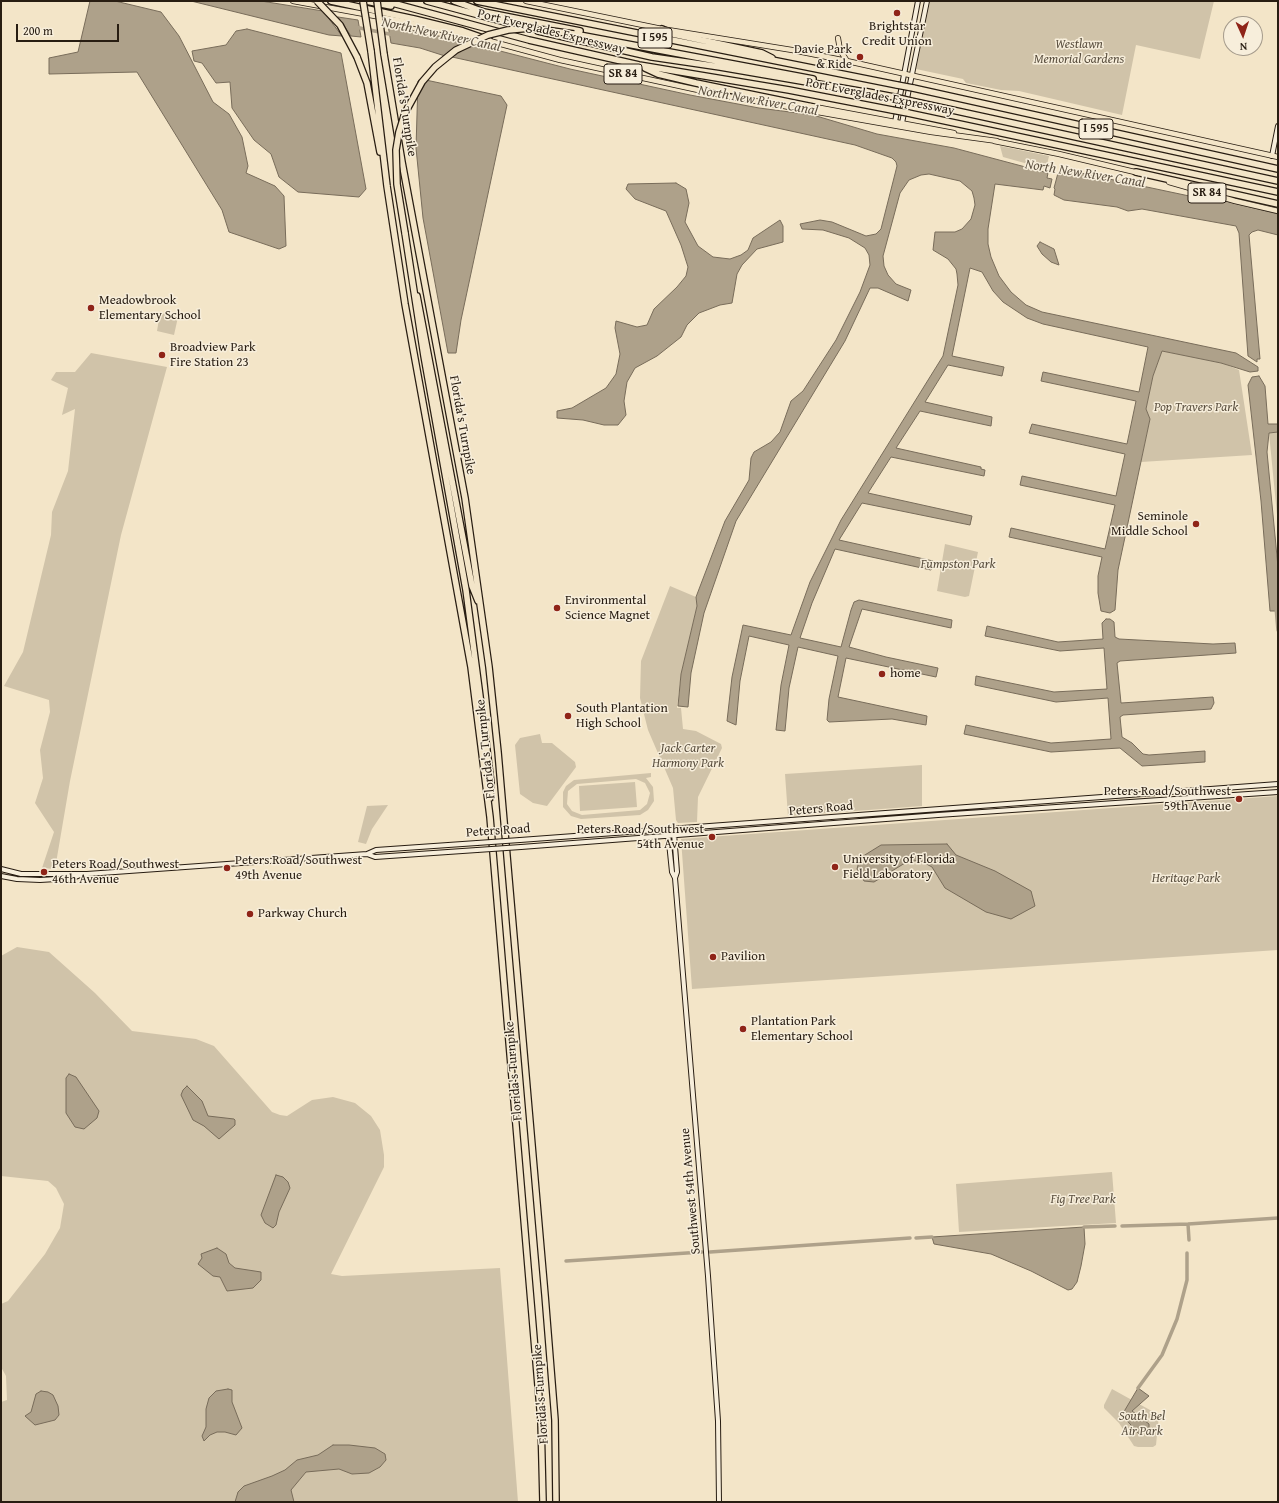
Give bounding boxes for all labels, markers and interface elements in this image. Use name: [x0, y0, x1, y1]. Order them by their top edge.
street label: Port Everglades Expressway: [476, 6, 626, 58]
marker: Brightstar Credit Union: [892, 8, 902, 18]
water label: North New River Canal: [380, 14, 502, 56]
scale bar: [18, 16, 121, 42]
north arrow: [1223, 16, 1263, 56]
place label: Brightstar Credit Union: [862, 19, 932, 50]
text: 200 m: [23, 22, 53, 39]
road number: I 595: [638, 28, 672, 48]
park label: Westlawn Memorial Gardens: [1034, 37, 1124, 68]
text: N: [1239, 39, 1248, 55]
place label: Davie Park & Ride: [794, 42, 852, 73]
marker: Davie Park & Ride: [855, 52, 865, 62]
street label: Florida's Turnpike: [388, 56, 420, 158]
road number: SR 84: [604, 64, 642, 84]
street label: Port Everglades Expressway: [804, 75, 956, 119]
water label: North New River Canal: [697, 82, 819, 120]
road number: I 595: [1079, 119, 1113, 139]
water label: North New River Canal: [1024, 156, 1146, 192]
road number: SR 84: [1188, 183, 1226, 203]
place label: Meadowbrook Elementary School: [99, 293, 201, 324]
marker: Meadowbrook Elementary School: [86, 303, 96, 313]
place label: Broadview Park Fire Station 23: [170, 340, 256, 371]
marker: Broadview Park Fire Station 23: [157, 350, 167, 360]
street label: Florida's Turnpike: [446, 374, 478, 476]
park label: Pop Travers Park: [1154, 400, 1238, 416]
place label: Seminole Middle School: [1111, 509, 1188, 540]
marker: Seminole Middle School: [1191, 519, 1201, 529]
park label: Fumpston Park: [921, 557, 995, 573]
place label: Environmental Science Magnet: [565, 593, 650, 624]
marker: Environmental Science Magnet: [552, 603, 562, 613]
place label: home: [890, 666, 921, 682]
marker: home: [877, 669, 887, 679]
street label: Florida's Turnpike: [473, 698, 499, 800]
place label: South Plantation High School: [576, 701, 668, 732]
marker: South Plantation High School: [563, 711, 573, 721]
park label: Jack Carter Harmony Park: [652, 741, 724, 772]
place label: Peters Road/Southwest 59th Avenue: [1104, 784, 1231, 815]
marker: Peters Road/Southwest 59th Avenue: [1234, 794, 1244, 804]
street label: Peters Road: [788, 798, 854, 820]
street label: Peters Road: [465, 821, 531, 841]
place label: Peters Road/Southwest 54th Avenue: [577, 822, 704, 853]
marker: Peters Road/Southwest 54th Avenue: [707, 832, 717, 842]
place label: University of Florida Field Laboratory: [843, 852, 955, 883]
place label: Peters Road/Southwest 49th Avenue: [235, 853, 362, 884]
place label: Peters Road/Southwest 46th Avenue: [52, 857, 179, 888]
marker: University of Florida Field Laboratory: [830, 862, 840, 872]
marker: Peters Road/Southwest 49th Avenue: [222, 863, 232, 873]
marker: Peters Road/Southwest 46th Avenue: [39, 867, 49, 877]
park label: Heritage Park: [1152, 871, 1220, 887]
place label: Parkway Church: [258, 906, 347, 922]
marker: Parkway Church: [245, 909, 255, 919]
place label: Pavilion: [721, 949, 765, 965]
marker: Pavilion: [708, 952, 718, 962]
place label: Plantation Park Elementary School: [751, 1014, 853, 1045]
street label: Florida's Turnpike: [502, 1020, 526, 1122]
marker: Plantation Park Elementary School: [738, 1024, 748, 1034]
street label: Southwest 54th Avenue: [678, 1127, 704, 1255]
park label: Fig Tree Park: [1050, 1192, 1116, 1208]
street label: Florida's Turnpike: [530, 1343, 552, 1445]
park label: South Bel Air Park: [1119, 1409, 1165, 1440]

